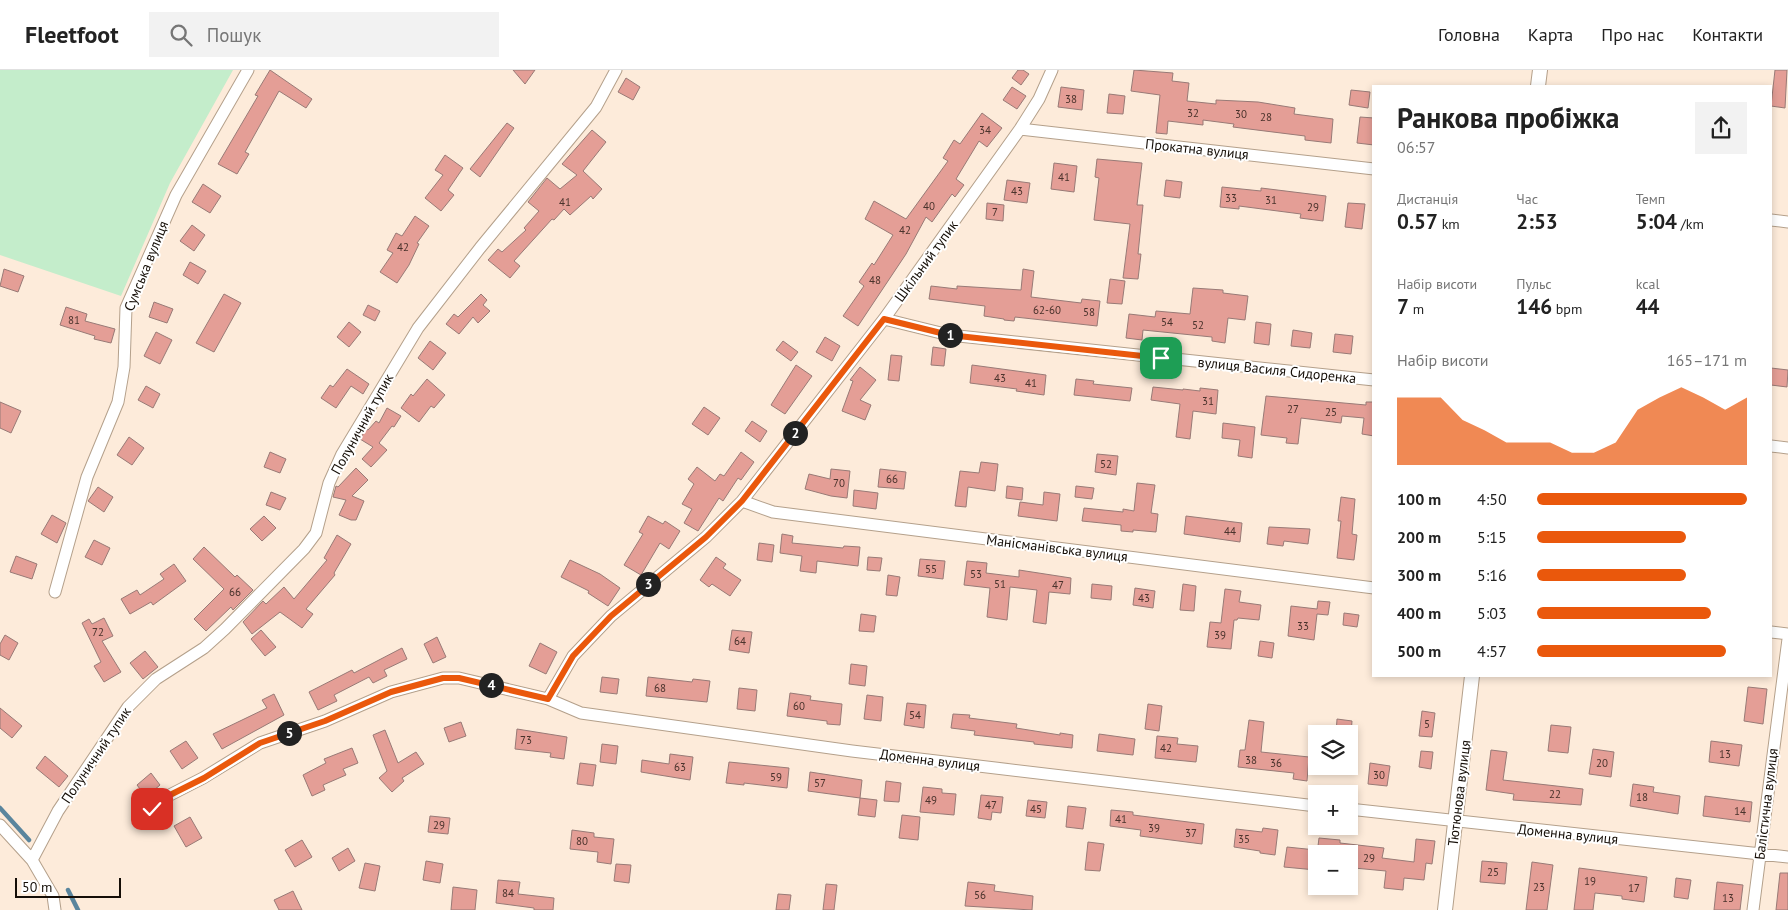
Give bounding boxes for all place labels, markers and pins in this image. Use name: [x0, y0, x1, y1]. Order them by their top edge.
pin: 1: [938, 322, 962, 348]
pin: [1140, 337, 1182, 379]
pin: 2: [782, 420, 808, 446]
pin: 3: [636, 572, 660, 596]
pin: 4: [478, 672, 504, 698]
pin: 5: [276, 720, 302, 746]
pin: [131, 788, 173, 830]

